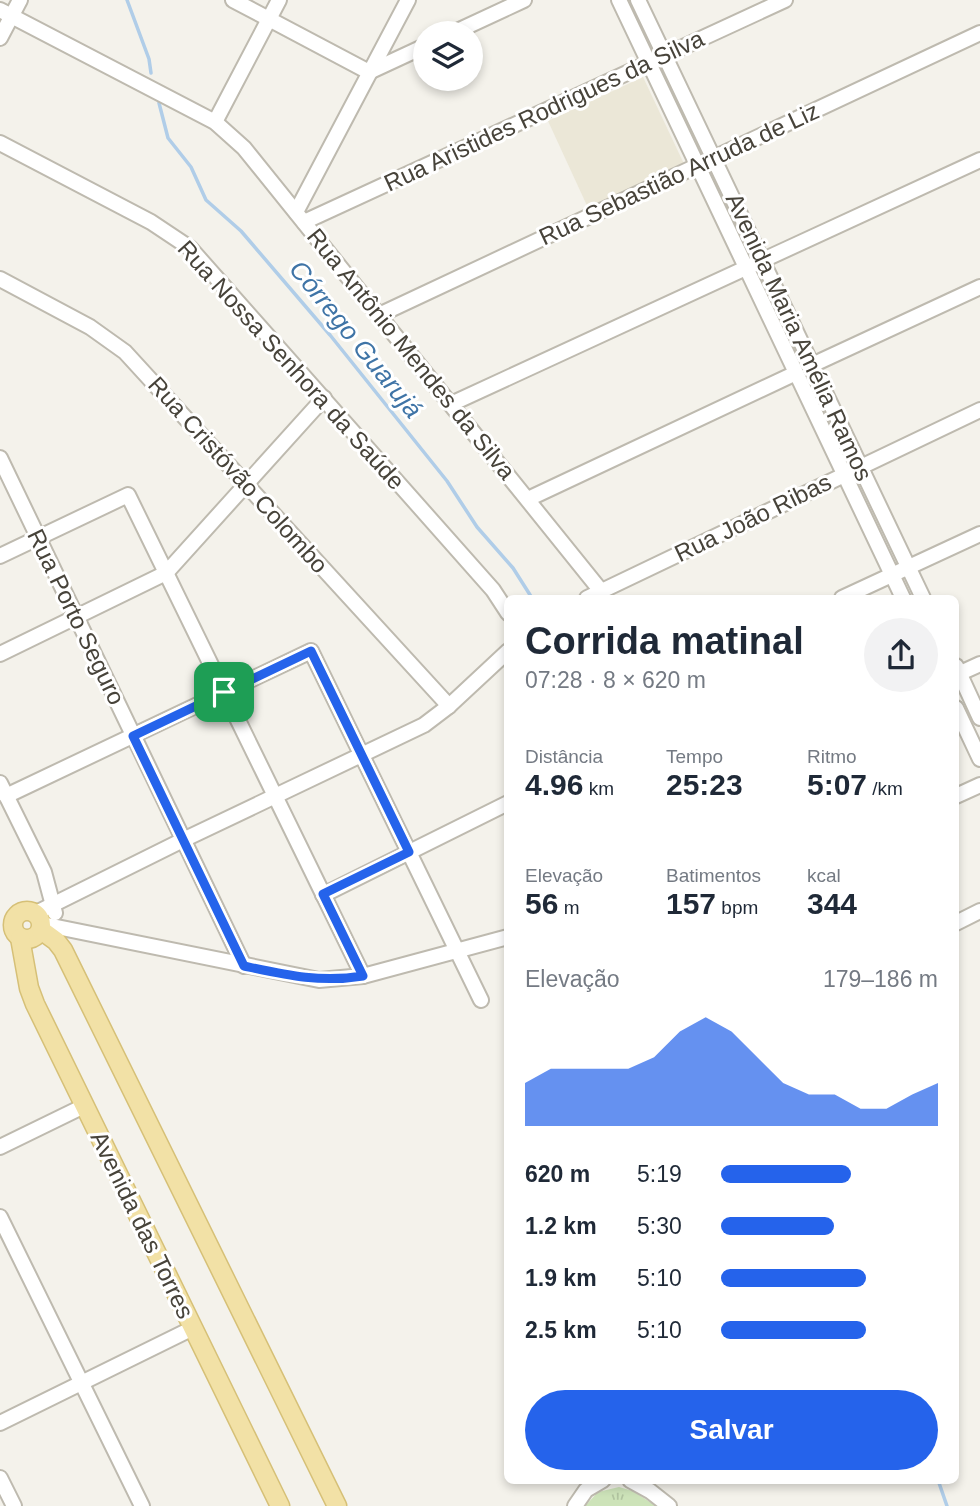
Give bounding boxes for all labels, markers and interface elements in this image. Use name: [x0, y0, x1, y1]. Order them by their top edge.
map controls: [413, 21, 483, 91]
button: layers: [413, 21, 483, 91]
street label: Rua Aristides Rodrigues da Silva: [380, 24, 708, 197]
street label: Rua Sebastião Arruda de Liz: [535, 97, 823, 250]
street label: Avenida Maria Amélia Ramos: [721, 189, 878, 485]
street label: Rua Antônio Mendes da Silva: [302, 223, 521, 485]
street label: Rua Nossa Senhora da Saúde: [172, 235, 410, 495]
water label: Córrego Guarujá: [283, 254, 429, 424]
street label: Rua Cristóvão Colombo: [143, 371, 334, 578]
street label: Rua João Ribas: [670, 468, 835, 567]
street label: Rua Porto Seguro: [22, 525, 131, 709]
button: share: [864, 618, 938, 692]
text: Corrida matinal: [525, 620, 804, 662]
pin: [194, 662, 254, 722]
text: 07:28 · 8 × 620 m: [525, 667, 706, 693]
icon: arrive: [205, 673, 243, 711]
text: Distância: [525, 746, 603, 767]
text: Tempo: [666, 746, 723, 767]
text: Ritmo: [807, 746, 857, 767]
text: 4.96: [525, 768, 583, 801]
text: 25:23: [666, 768, 743, 801]
text: 5:07: [807, 768, 867, 801]
text: km: [583, 778, 614, 799]
text: /km: [867, 778, 903, 799]
text: Elevação: [525, 865, 603, 886]
text: Batimentos: [666, 865, 761, 886]
text: kcal: [807, 865, 841, 886]
text: 56: [525, 887, 558, 920]
text: 157: [666, 887, 716, 920]
text: 344: [807, 887, 857, 920]
text: m: [558, 897, 579, 918]
text: bpm: [716, 897, 758, 918]
text: Elevação: [525, 966, 620, 992]
text: 179–186 m: [823, 966, 938, 992]
street label: Avenida das Torres: [85, 1127, 199, 1323]
text: 620 m: [525, 1161, 590, 1187]
text: 5:19: [637, 1161, 682, 1187]
text: 1.2 km: [525, 1213, 597, 1239]
text: 5:30: [637, 1213, 682, 1239]
text: 1.9 km: [525, 1265, 597, 1291]
text: 5:10: [637, 1265, 682, 1291]
text: 2.5 km: [525, 1317, 597, 1343]
text: 5:10: [637, 1317, 682, 1343]
button: Salvar: [525, 1390, 938, 1470]

